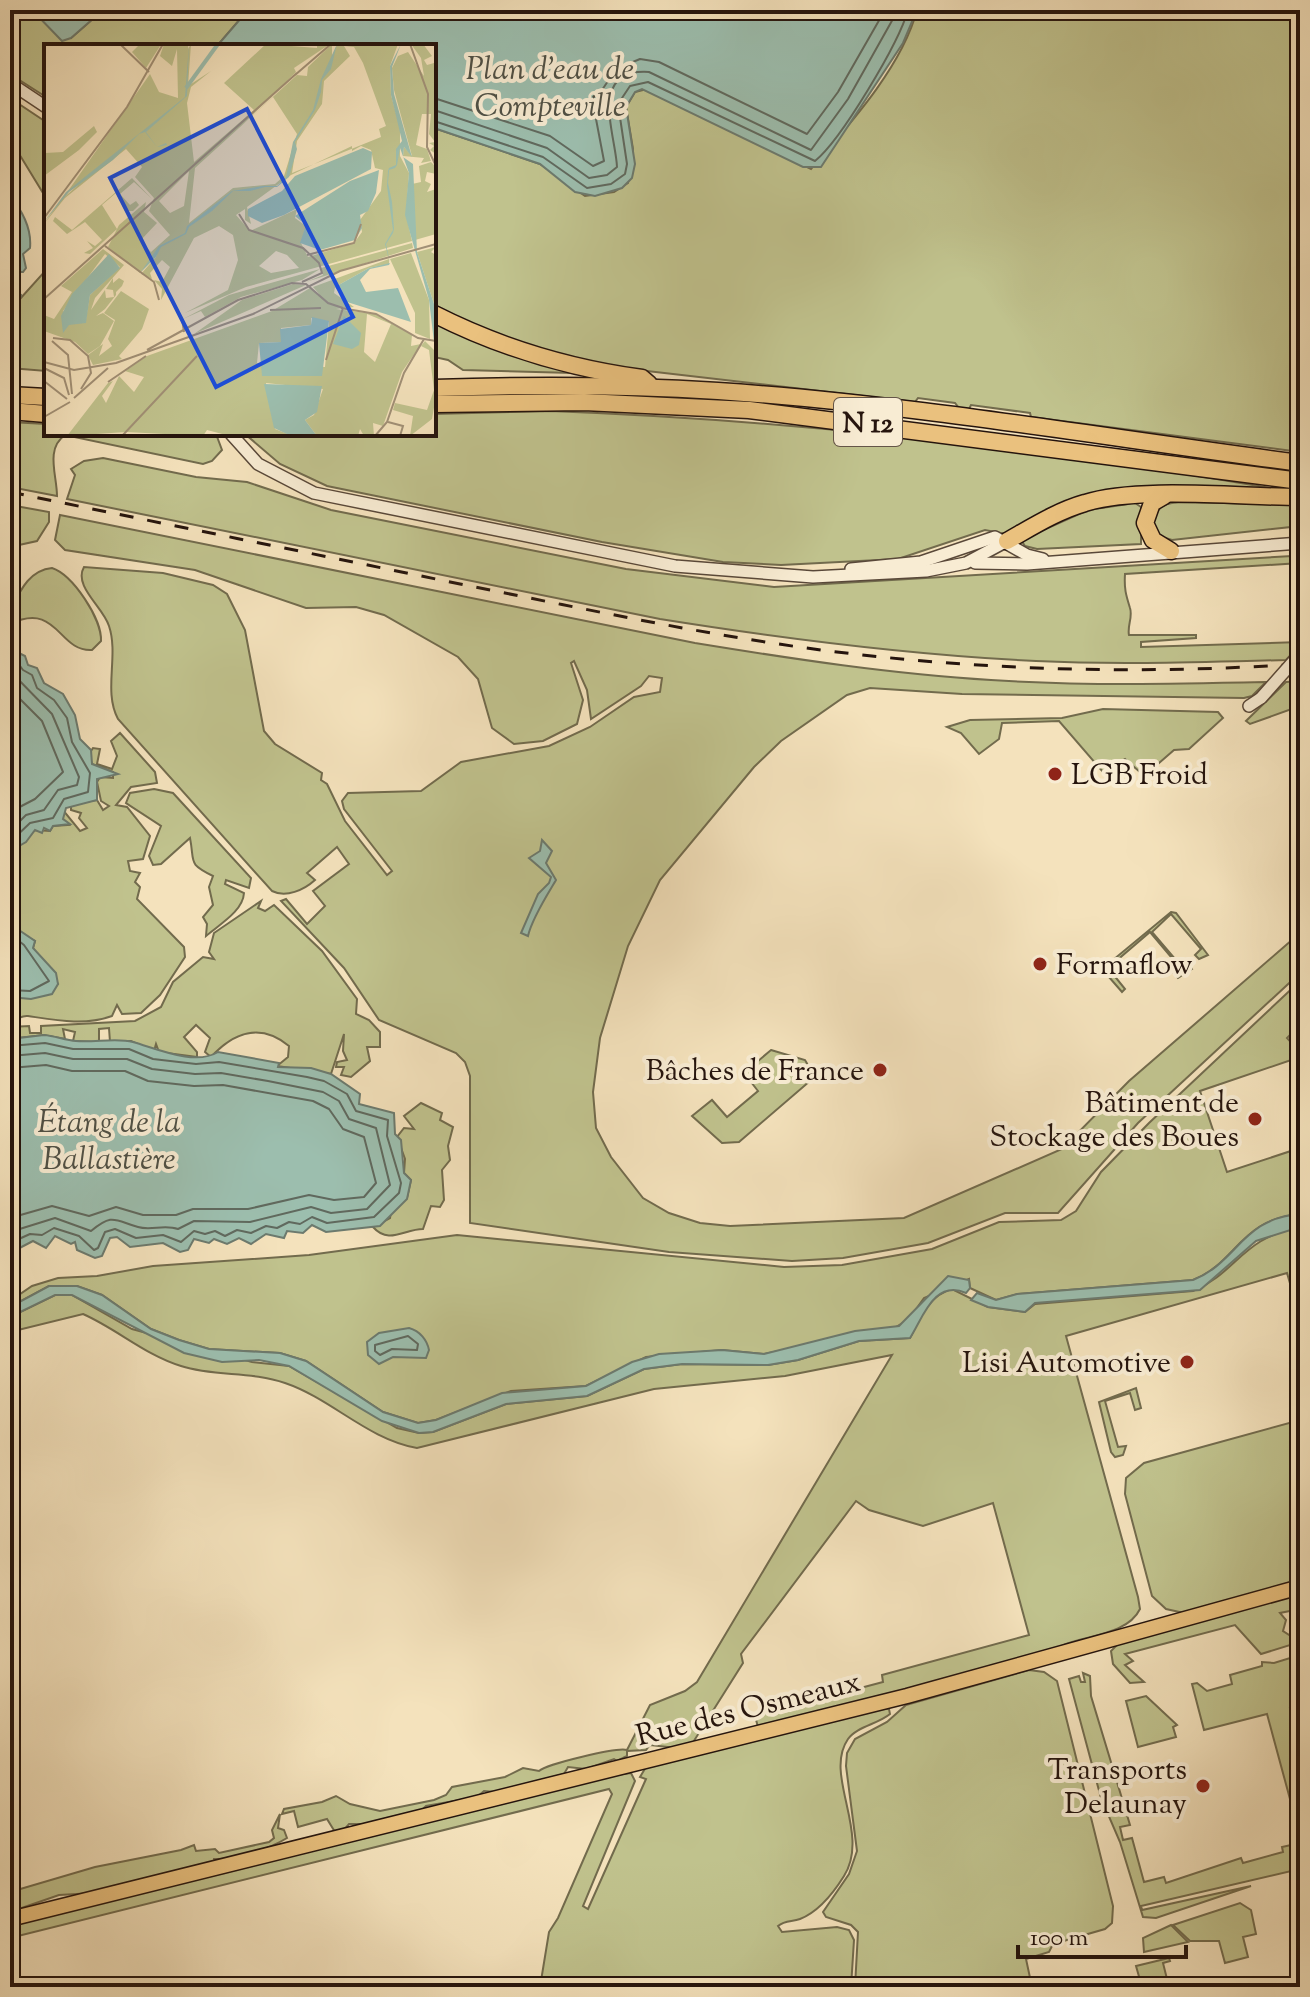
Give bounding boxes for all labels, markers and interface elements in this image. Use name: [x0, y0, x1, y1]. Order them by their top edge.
inset map: [44, 44, 436, 436]
water label: Plan d'eau de Compteville: [466, 48, 634, 131]
road number: N 12: [834, 398, 902, 446]
place label: LGB Froid: [1071, 755, 1208, 798]
marker: LGB Froid: [1046, 765, 1064, 783]
place label: Formaflow: [1056, 945, 1193, 988]
marker: Formaflow: [1031, 955, 1049, 973]
place label: Bâches de France: [646, 1051, 864, 1094]
marker: Bâches de France: [871, 1061, 889, 1079]
place label: Bâtiment de Stockage des Boues: [989, 1083, 1239, 1160]
water label: Étang de la Ballastière: [37, 1101, 181, 1184]
marker: Bâtiment de Stockage des Boues: [1246, 1110, 1264, 1128]
place label: Lisi Automotive: [962, 1343, 1171, 1386]
marker: Lisi Automotive: [1178, 1353, 1196, 1371]
street label: Rue des Osmeaux: [632, 1662, 865, 1759]
place label: Transports Delaunay: [1048, 1750, 1187, 1827]
marker: Transports Delaunay: [1194, 1777, 1212, 1795]
scale bar: [1018, 1909, 1186, 1959]
text: 100 m: [1030, 1922, 1088, 1956]

